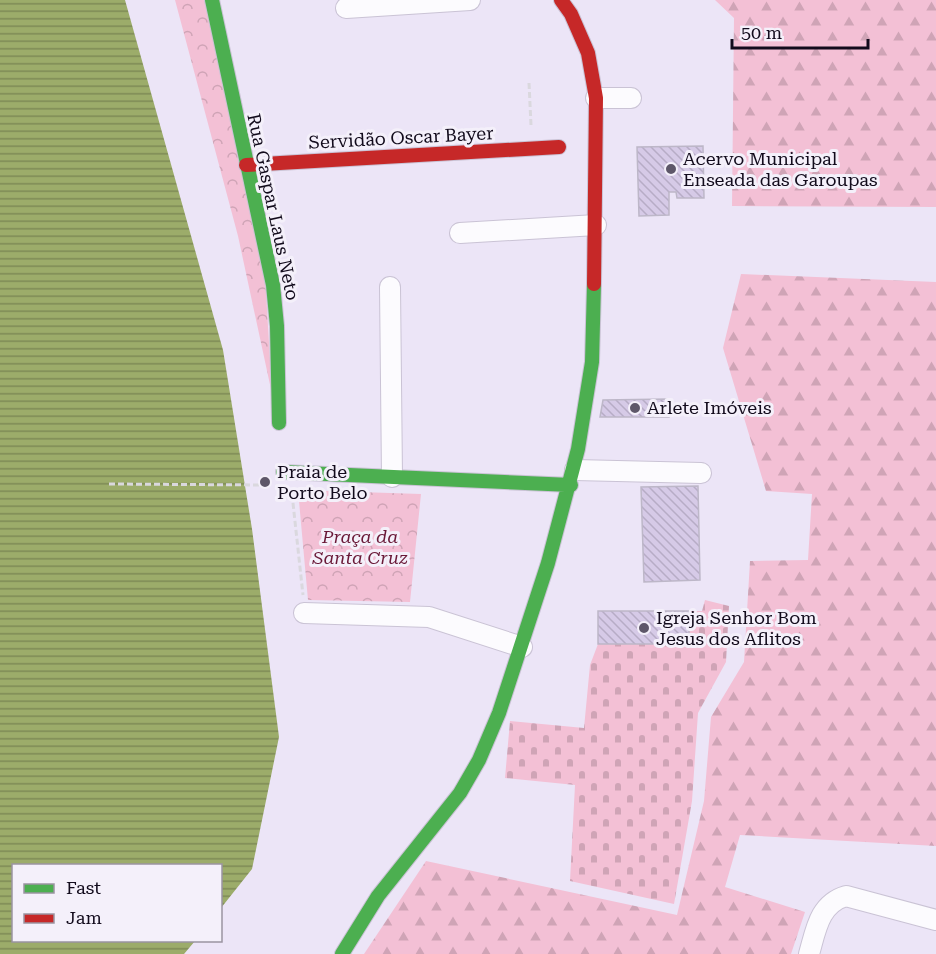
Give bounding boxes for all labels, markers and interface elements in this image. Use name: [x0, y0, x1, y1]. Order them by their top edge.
scale bar: [732, 12, 868, 50]
text: 50 m: [741, 22, 782, 43]
street label: Rua Gaspar Laus Neto: [243, 112, 304, 302]
street label: Servidão Oscar Bayer: [308, 122, 494, 153]
place label: Acervo Municipal Enseada das Garoupas: [683, 148, 878, 190]
marker: Acervo Municipal Enseada das Garoupas: [664, 162, 678, 176]
place label: Arlete Imóveis: [647, 397, 772, 418]
marker: Arlete Imóveis: [628, 401, 642, 415]
place label: Praia de Porto Belo: [277, 461, 368, 503]
marker: Praia de Porto Belo: [258, 475, 272, 489]
park label: Praça da Santa Cruz: [311, 526, 408, 568]
place label: Igreja Senhor Bom Jesus dos Aflitos: [656, 607, 817, 649]
marker: Igreja Senhor Bom Jesus dos Aflitos: [637, 621, 651, 635]
legend: [12, 864, 222, 942]
text: Fast: [66, 877, 101, 898]
text: Jam: [66, 907, 102, 928]

